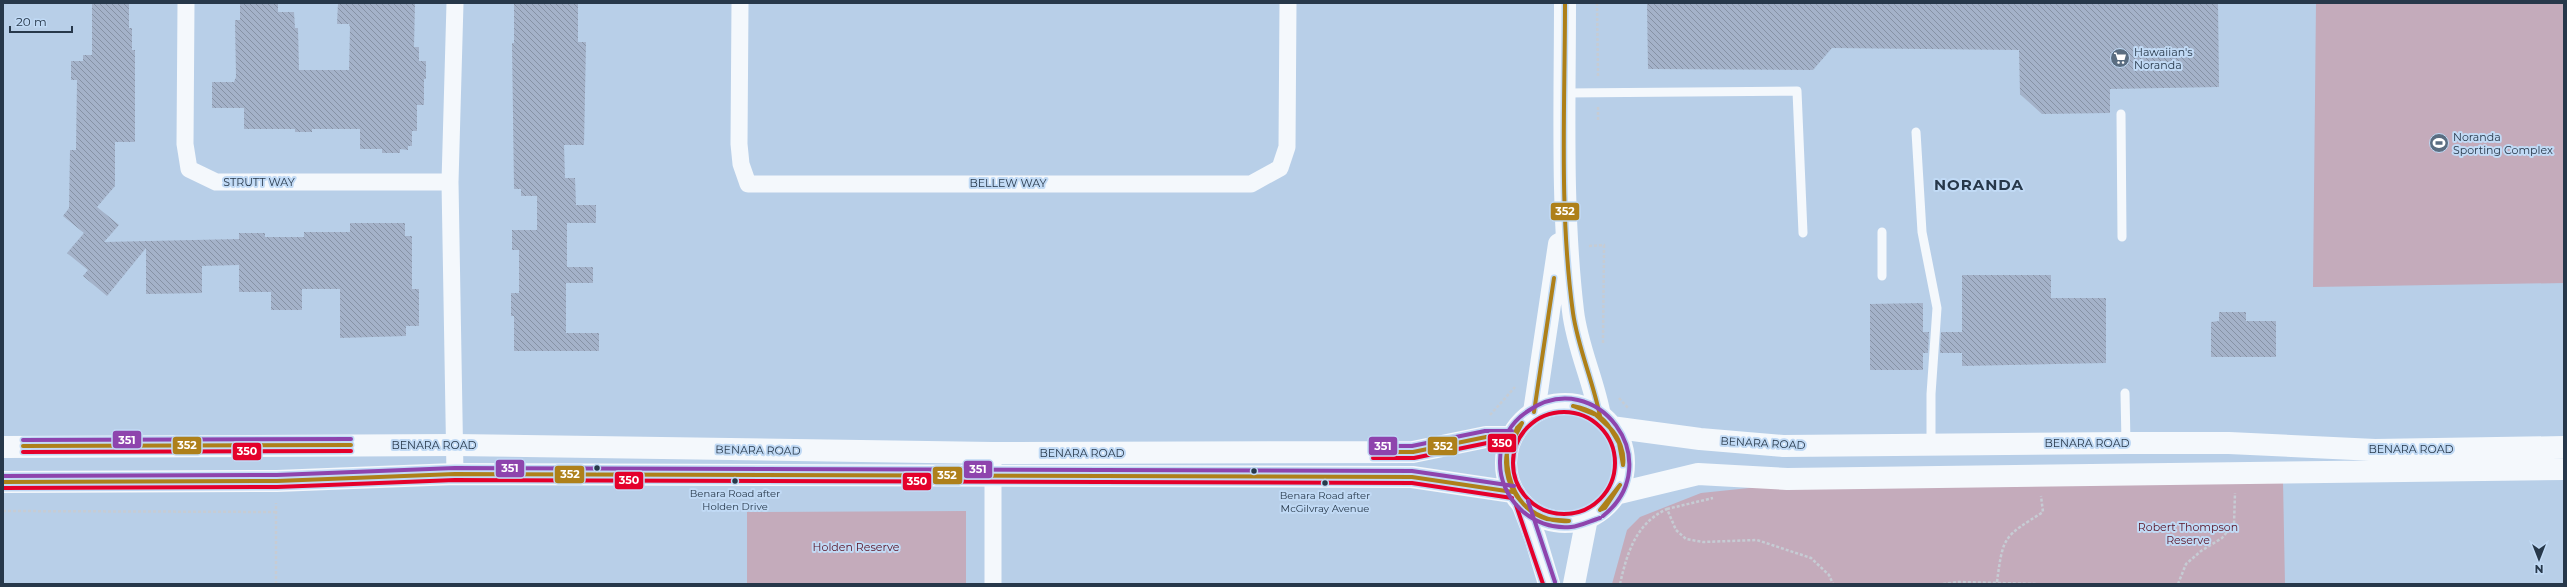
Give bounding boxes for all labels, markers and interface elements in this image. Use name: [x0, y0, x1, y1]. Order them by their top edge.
scale bar: [10, 8, 72, 34]
text: 20 m: [16, 14, 47, 29]
place label: Hawaiian's Noranda: [2134, 45, 2193, 72]
supermarket icon: Hawaiian's Noranda: [2109, 47, 2131, 69]
place label: Noranda Sporting Complex: [2453, 130, 2553, 157]
sports icon: Noranda Sporting Complex: [2428, 132, 2450, 154]
street label: STRUTT WAY: [223, 175, 295, 189]
district label: NORANDA: [1934, 175, 2024, 194]
street label: BELLEW WAY: [969, 176, 1047, 190]
line badge: 352: [1550, 202, 1580, 221]
text: 352: [1554, 204, 1575, 218]
line badge: 351: [112, 430, 142, 449]
text: 351: [117, 433, 136, 447]
line badge: 350: [1487, 433, 1517, 453]
street label: BENARA ROAD: [1720, 434, 1806, 452]
line badge: 352: [172, 436, 202, 455]
line badge: 351: [1368, 436, 1398, 456]
line badge: 352: [1427, 436, 1458, 456]
text: 350: [1491, 436, 1513, 450]
street label: BENARA ROAD: [2044, 436, 2130, 450]
text: 352: [176, 438, 197, 452]
street label: BENARA ROAD: [391, 438, 477, 452]
text: 351: [1373, 439, 1392, 453]
text: 352: [1432, 439, 1453, 453]
line badge: 350: [232, 442, 262, 461]
street label: BENARA ROAD: [715, 442, 801, 458]
street label: BENARA ROAD: [2368, 442, 2454, 456]
text: 350: [236, 444, 258, 458]
street label: BENARA ROAD: [1039, 446, 1125, 460]
line badge: 351: [495, 459, 525, 478]
line badge: 351: [963, 460, 993, 479]
text: 351: [500, 461, 519, 475]
text: 351: [968, 462, 987, 476]
unlabelled marker: [592, 463, 602, 473]
line badge: 352: [554, 465, 585, 484]
line badge: 352: [932, 466, 963, 485]
unlabelled marker: [1249, 466, 1259, 476]
text: 352: [559, 467, 580, 481]
text: 352: [936, 468, 957, 482]
line badge: 350: [614, 471, 644, 490]
line badge: 350: [902, 472, 932, 491]
text: 350: [618, 473, 640, 487]
text: 350: [906, 474, 928, 488]
marker: Benara Road after Holden Drive: [730, 476, 740, 486]
marker: Benara Road after McGilvray Avenue: [1320, 478, 1330, 488]
place label: Benara Road after Holden Drive: [690, 487, 780, 513]
place label: Benara Road after McGilvray Avenue: [1280, 489, 1370, 515]
park label: Robert Thompson Reserve: [2138, 520, 2238, 547]
north arrow: [2519, 539, 2559, 579]
park label: Holden Reserve: [813, 540, 900, 554]
text: N: [2535, 562, 2543, 576]

